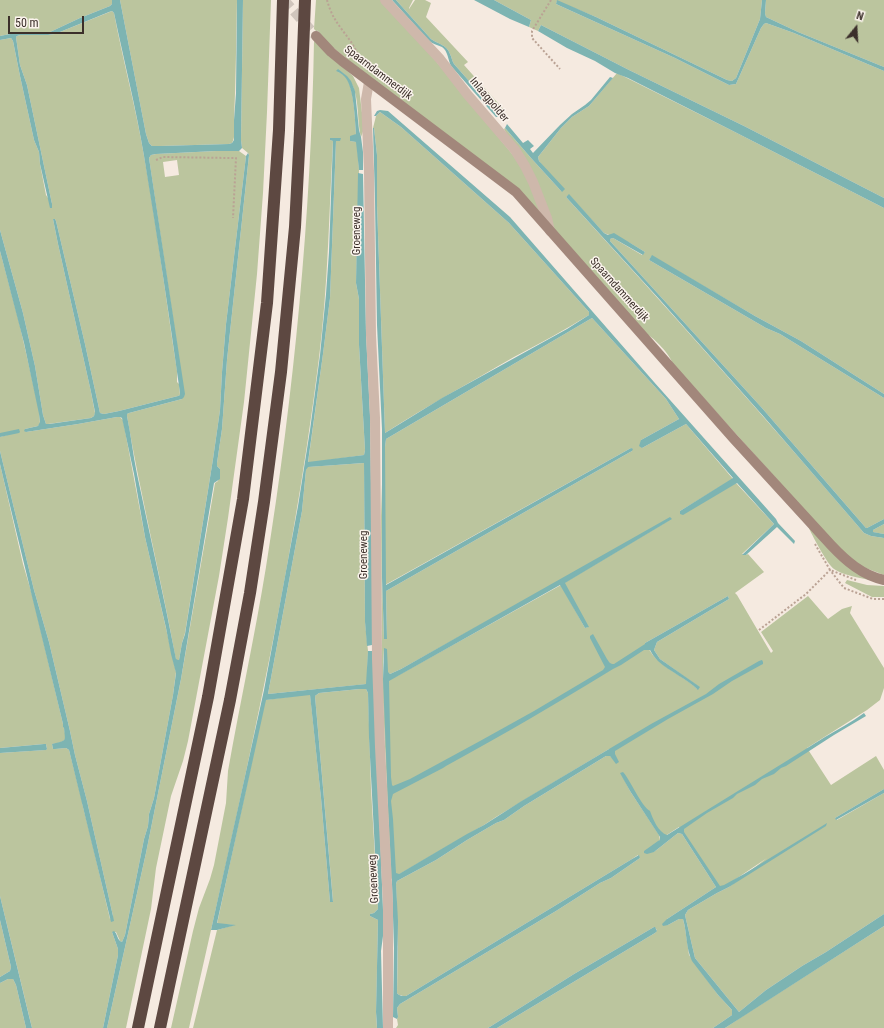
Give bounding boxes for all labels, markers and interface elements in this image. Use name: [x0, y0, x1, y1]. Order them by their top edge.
scale bar: [10, 8, 86, 34]
north arrow: [836, 8, 876, 48]
text: N: [855, 9, 865, 23]
text: 50 m: [15, 16, 39, 30]
street label: Spaarndammerdijk: [342, 43, 414, 103]
street label: Inlaagpolder: [467, 75, 511, 125]
street label: Groeneweg: [350, 207, 364, 255]
street label: Spaarndammerdijk: [587, 255, 651, 325]
street label: Groeneweg: [357, 531, 371, 579]
street label: Groeneweg: [366, 854, 382, 904]

